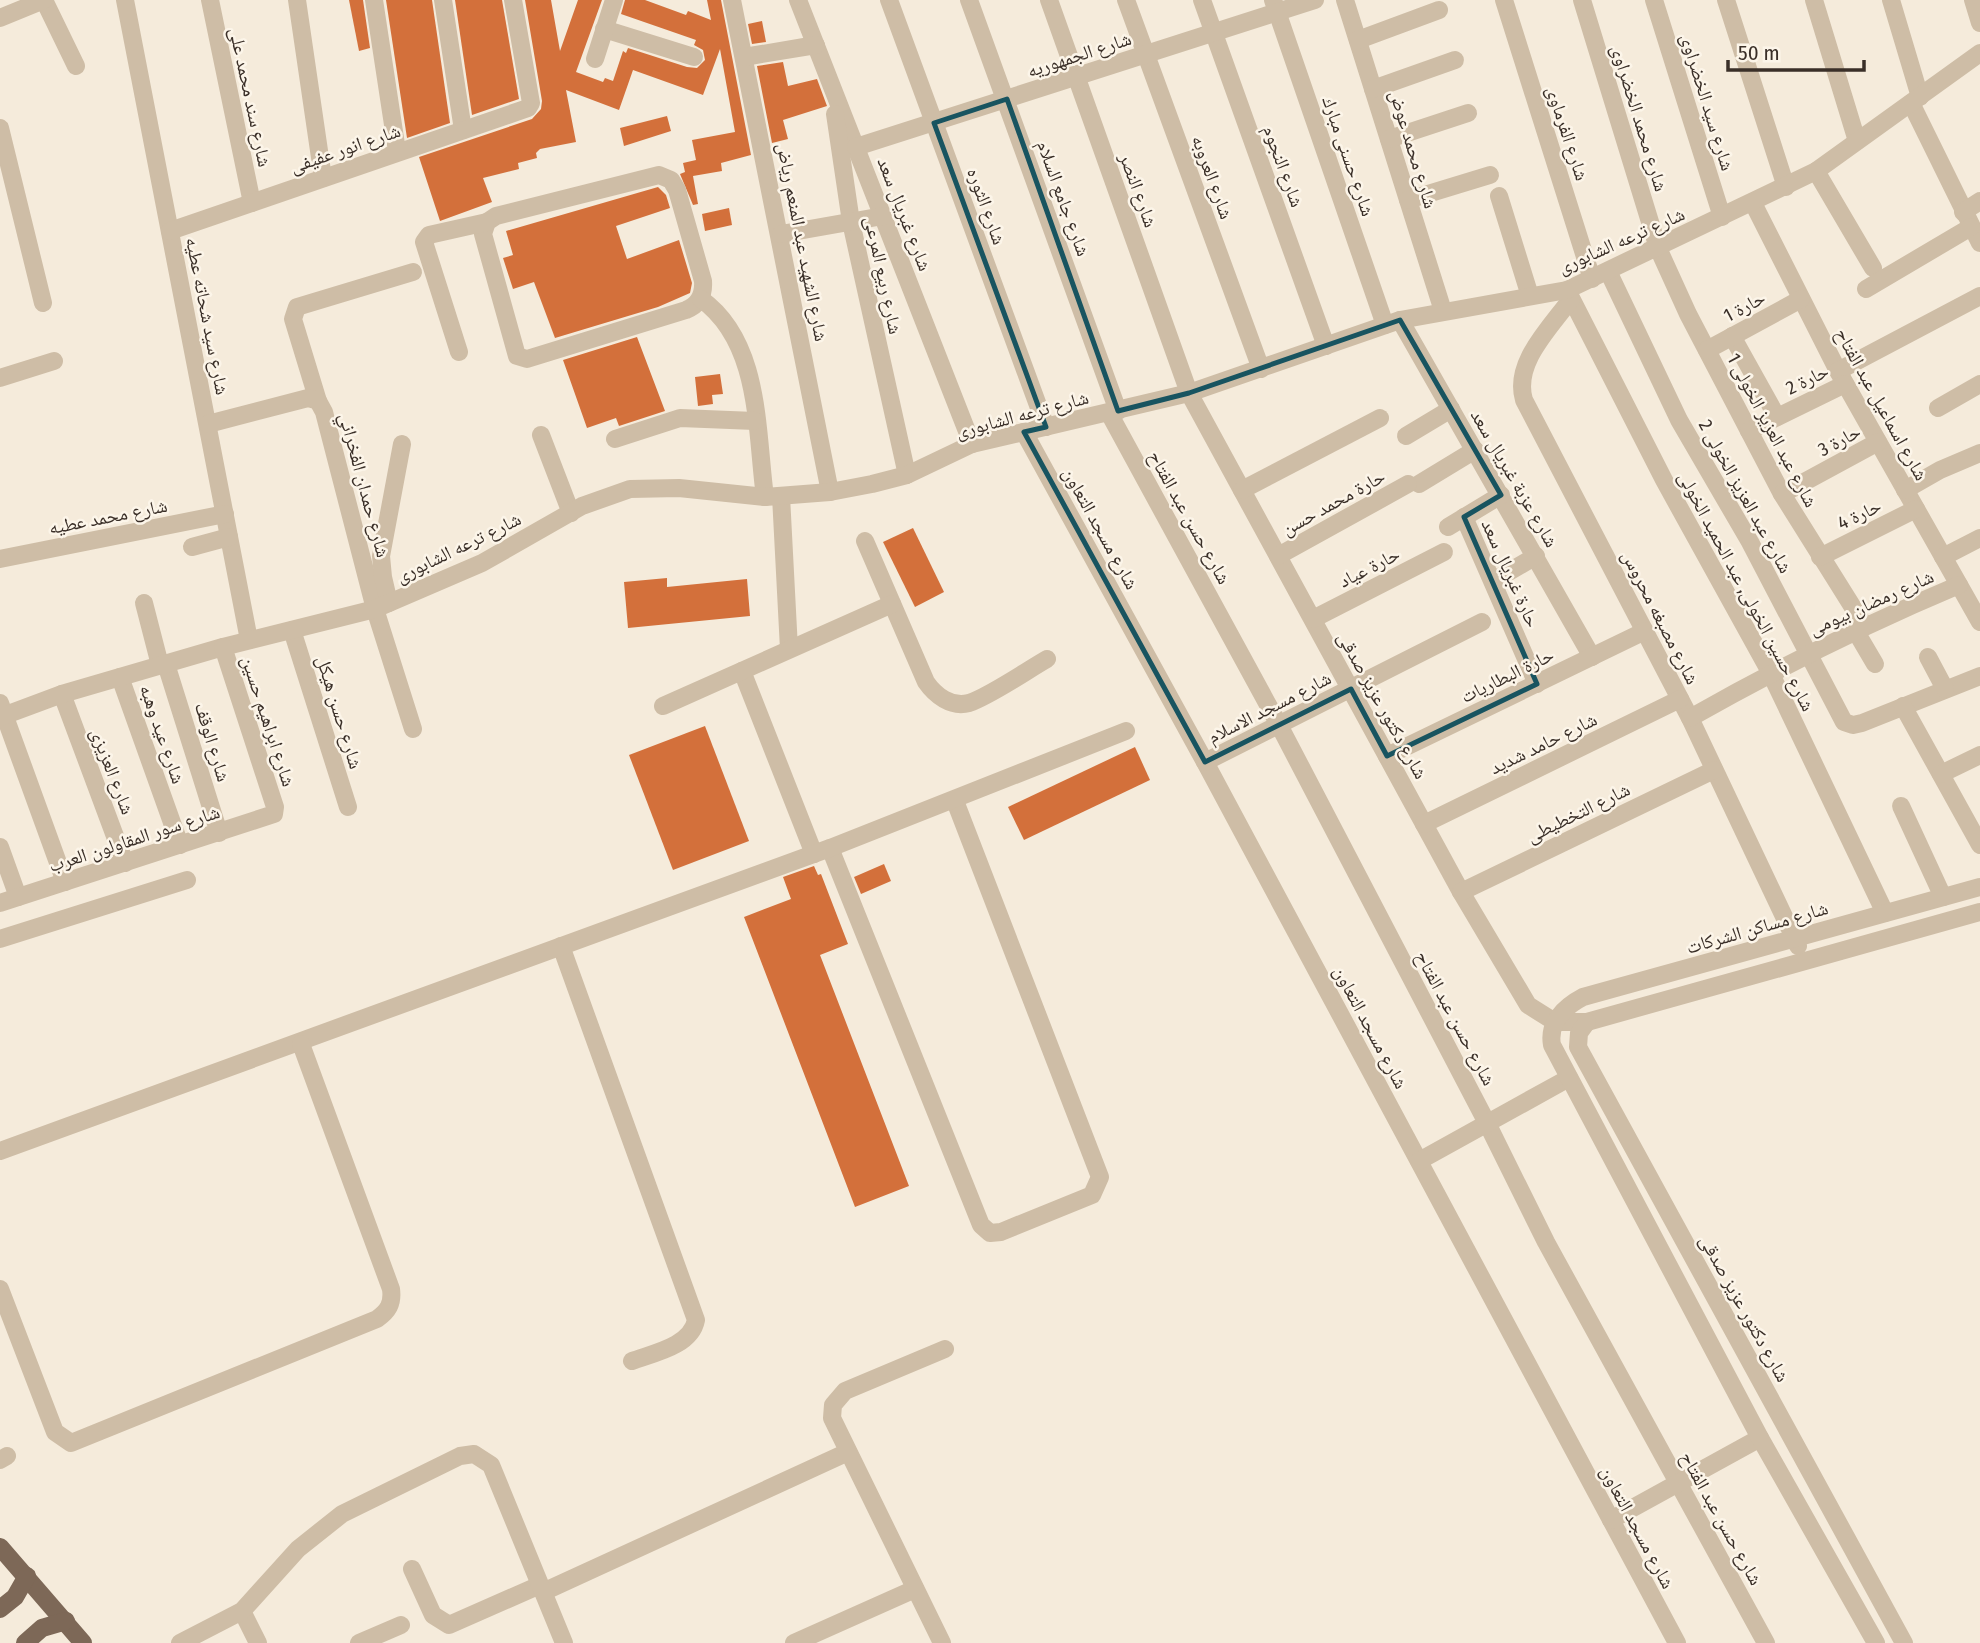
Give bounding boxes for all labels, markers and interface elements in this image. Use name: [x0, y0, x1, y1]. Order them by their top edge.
street label: شارع سند محمد على: [224, 25, 277, 169]
street label: شارع الجمهوريه: [1024, 27, 1134, 82]
scale bar: [1728, 28, 1864, 72]
street label: شارع سيد الخضراوى: [1676, 31, 1739, 174]
text: 50 m: [1738, 40, 1780, 66]
street label: شارع محمد الخضراوى: [1606, 42, 1673, 194]
street label: شارع الفرماوى: [1541, 83, 1594, 183]
street label: شارع محمد عوض: [1385, 87, 1442, 211]
street label: شارع حسنى مبارك: [1317, 93, 1380, 219]
street label: شارع انور عفيفى: [287, 119, 403, 178]
street label: شارع النجوم: [1256, 122, 1309, 211]
street label: شارع العروبه: [1187, 132, 1238, 222]
street label: شارع جامع السلام: [1030, 137, 1095, 260]
street label: شارع الشهيد عبد المنعم رياض: [771, 141, 833, 343]
street label: شارع النصر: [1114, 149, 1163, 230]
street label: شارع غبريال سعد: [872, 154, 937, 274]
street label: شارع الثوره: [962, 165, 1011, 248]
street label: شارع ترعه الشابورى: [1554, 202, 1688, 279]
street label: شارع ربيع المرعى: [859, 214, 907, 337]
street label: شارع سيد شحاته عطيه: [181, 235, 234, 397]
street label: حارة 1: [1719, 286, 1769, 327]
street label: شارع اسماعيل عبد الفتاح: [1830, 324, 1933, 484]
street label: شارع عبد العزيز الخولى 1: [1722, 349, 1823, 511]
street label: حارة 2: [1782, 359, 1832, 400]
street label: شارع ترعه الشابورى: [953, 386, 1091, 443]
street label: شارع عزبة غبريال سعد: [1466, 405, 1563, 551]
street label: شارع حمدان الفخراني: [330, 410, 395, 561]
street label: شارع عبد العزيز الخولى 2: [1694, 415, 1797, 577]
street label: حارة 3: [1814, 420, 1865, 461]
street label: شارع حسن عبد الفتاح: [1143, 446, 1236, 588]
street label: شارع مسجد التعاون: [1058, 463, 1144, 593]
street label: حارة محمد حسن: [1277, 465, 1389, 540]
street label: شارع حسين الخولى, عبد الحميد الخولى: [1673, 467, 1820, 715]
street label: شارع محمد عطيه: [47, 494, 169, 539]
street label: حارة 4: [1834, 494, 1885, 535]
street label: شارع ترعه الشابورى: [392, 507, 525, 588]
street label: حارة غبريال سعد: [1477, 516, 1545, 631]
street label: حارة عياد: [1335, 542, 1404, 593]
street label: شارع مصبغه محروس: [1617, 546, 1704, 688]
street label: شارع رمضان بيومى: [1805, 565, 1937, 640]
street label: شارع دكتور عزيز صدقى: [1333, 628, 1433, 783]
street label: حارة البطاريات: [1457, 643, 1557, 708]
street label: شارع ابراهيم حسين: [236, 653, 300, 790]
street label: شارع حسن هيكل: [311, 653, 368, 772]
street label: شارع مسجد الاسلام: [1204, 666, 1336, 750]
street label: شارع عيد وهبه: [135, 682, 190, 787]
street label: شارع الوقف: [190, 700, 235, 784]
street label: شارع حامد شديد: [1486, 708, 1601, 779]
street label: شارع العزيزى: [86, 725, 140, 818]
street label: شارع التخطيطى: [1523, 777, 1634, 847]
street label: شارع سور المقاولون العرب: [46, 800, 223, 877]
street label: شارع مساكن الشركات: [1684, 896, 1831, 959]
street label: شارع حسن عبد الفتاح: [1410, 947, 1501, 1089]
street label: شارع مسجد التعاون: [1328, 962, 1413, 1093]
street label: شارع دكتور عزيز صدقى: [1695, 1231, 1795, 1386]
street label: شارع حسن عبد الفتاح: [1675, 1447, 1768, 1589]
street label: شارع مسجد التعاون: [1595, 1462, 1680, 1593]

